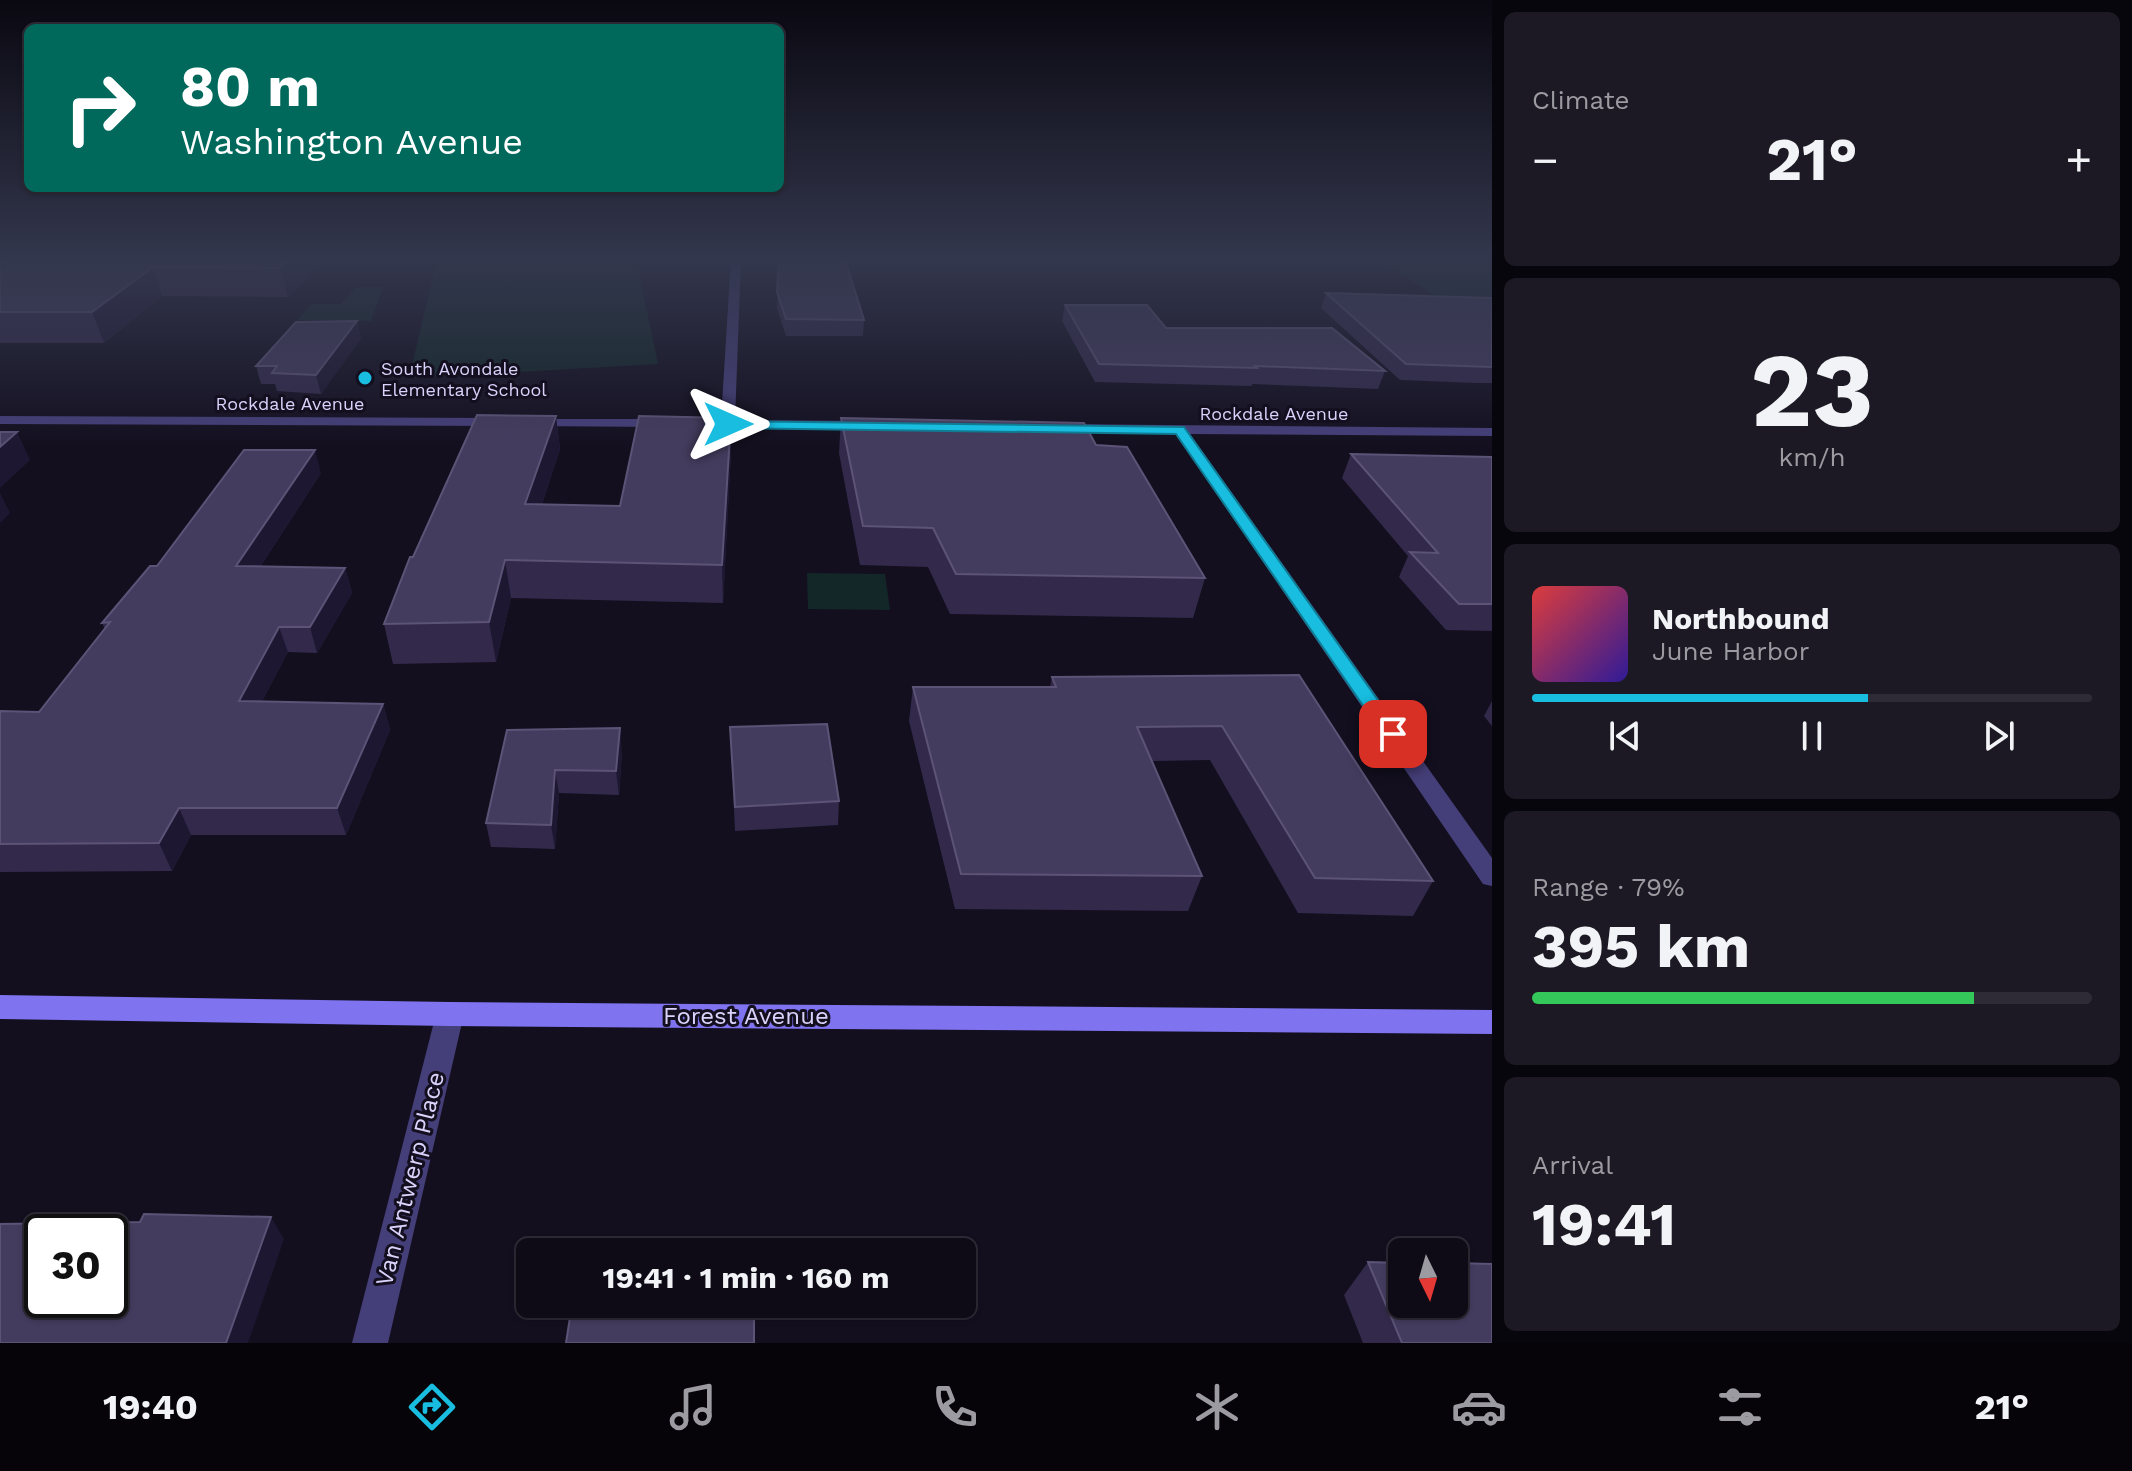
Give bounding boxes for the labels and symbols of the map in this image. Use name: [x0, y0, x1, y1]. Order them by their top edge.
place label: South Avondale Elementary School: [381, 358, 547, 400]
marker: South Avondale Elementary School: [356, 369, 374, 387]
position arrow: [686, 382, 770, 466]
street label: Rockdale Avenue: [216, 393, 364, 414]
street label: Rockdale Avenue: [1200, 403, 1348, 424]
pin: [1359, 700, 1427, 768]
street label: Forest Avenue: [663, 1002, 829, 1030]
street label: Van Antwerp Place: [370, 1069, 450, 1289]
speed limit sign: 30: [24, 1214, 128, 1318]
north arrow: [1388, 1238, 1468, 1318]

